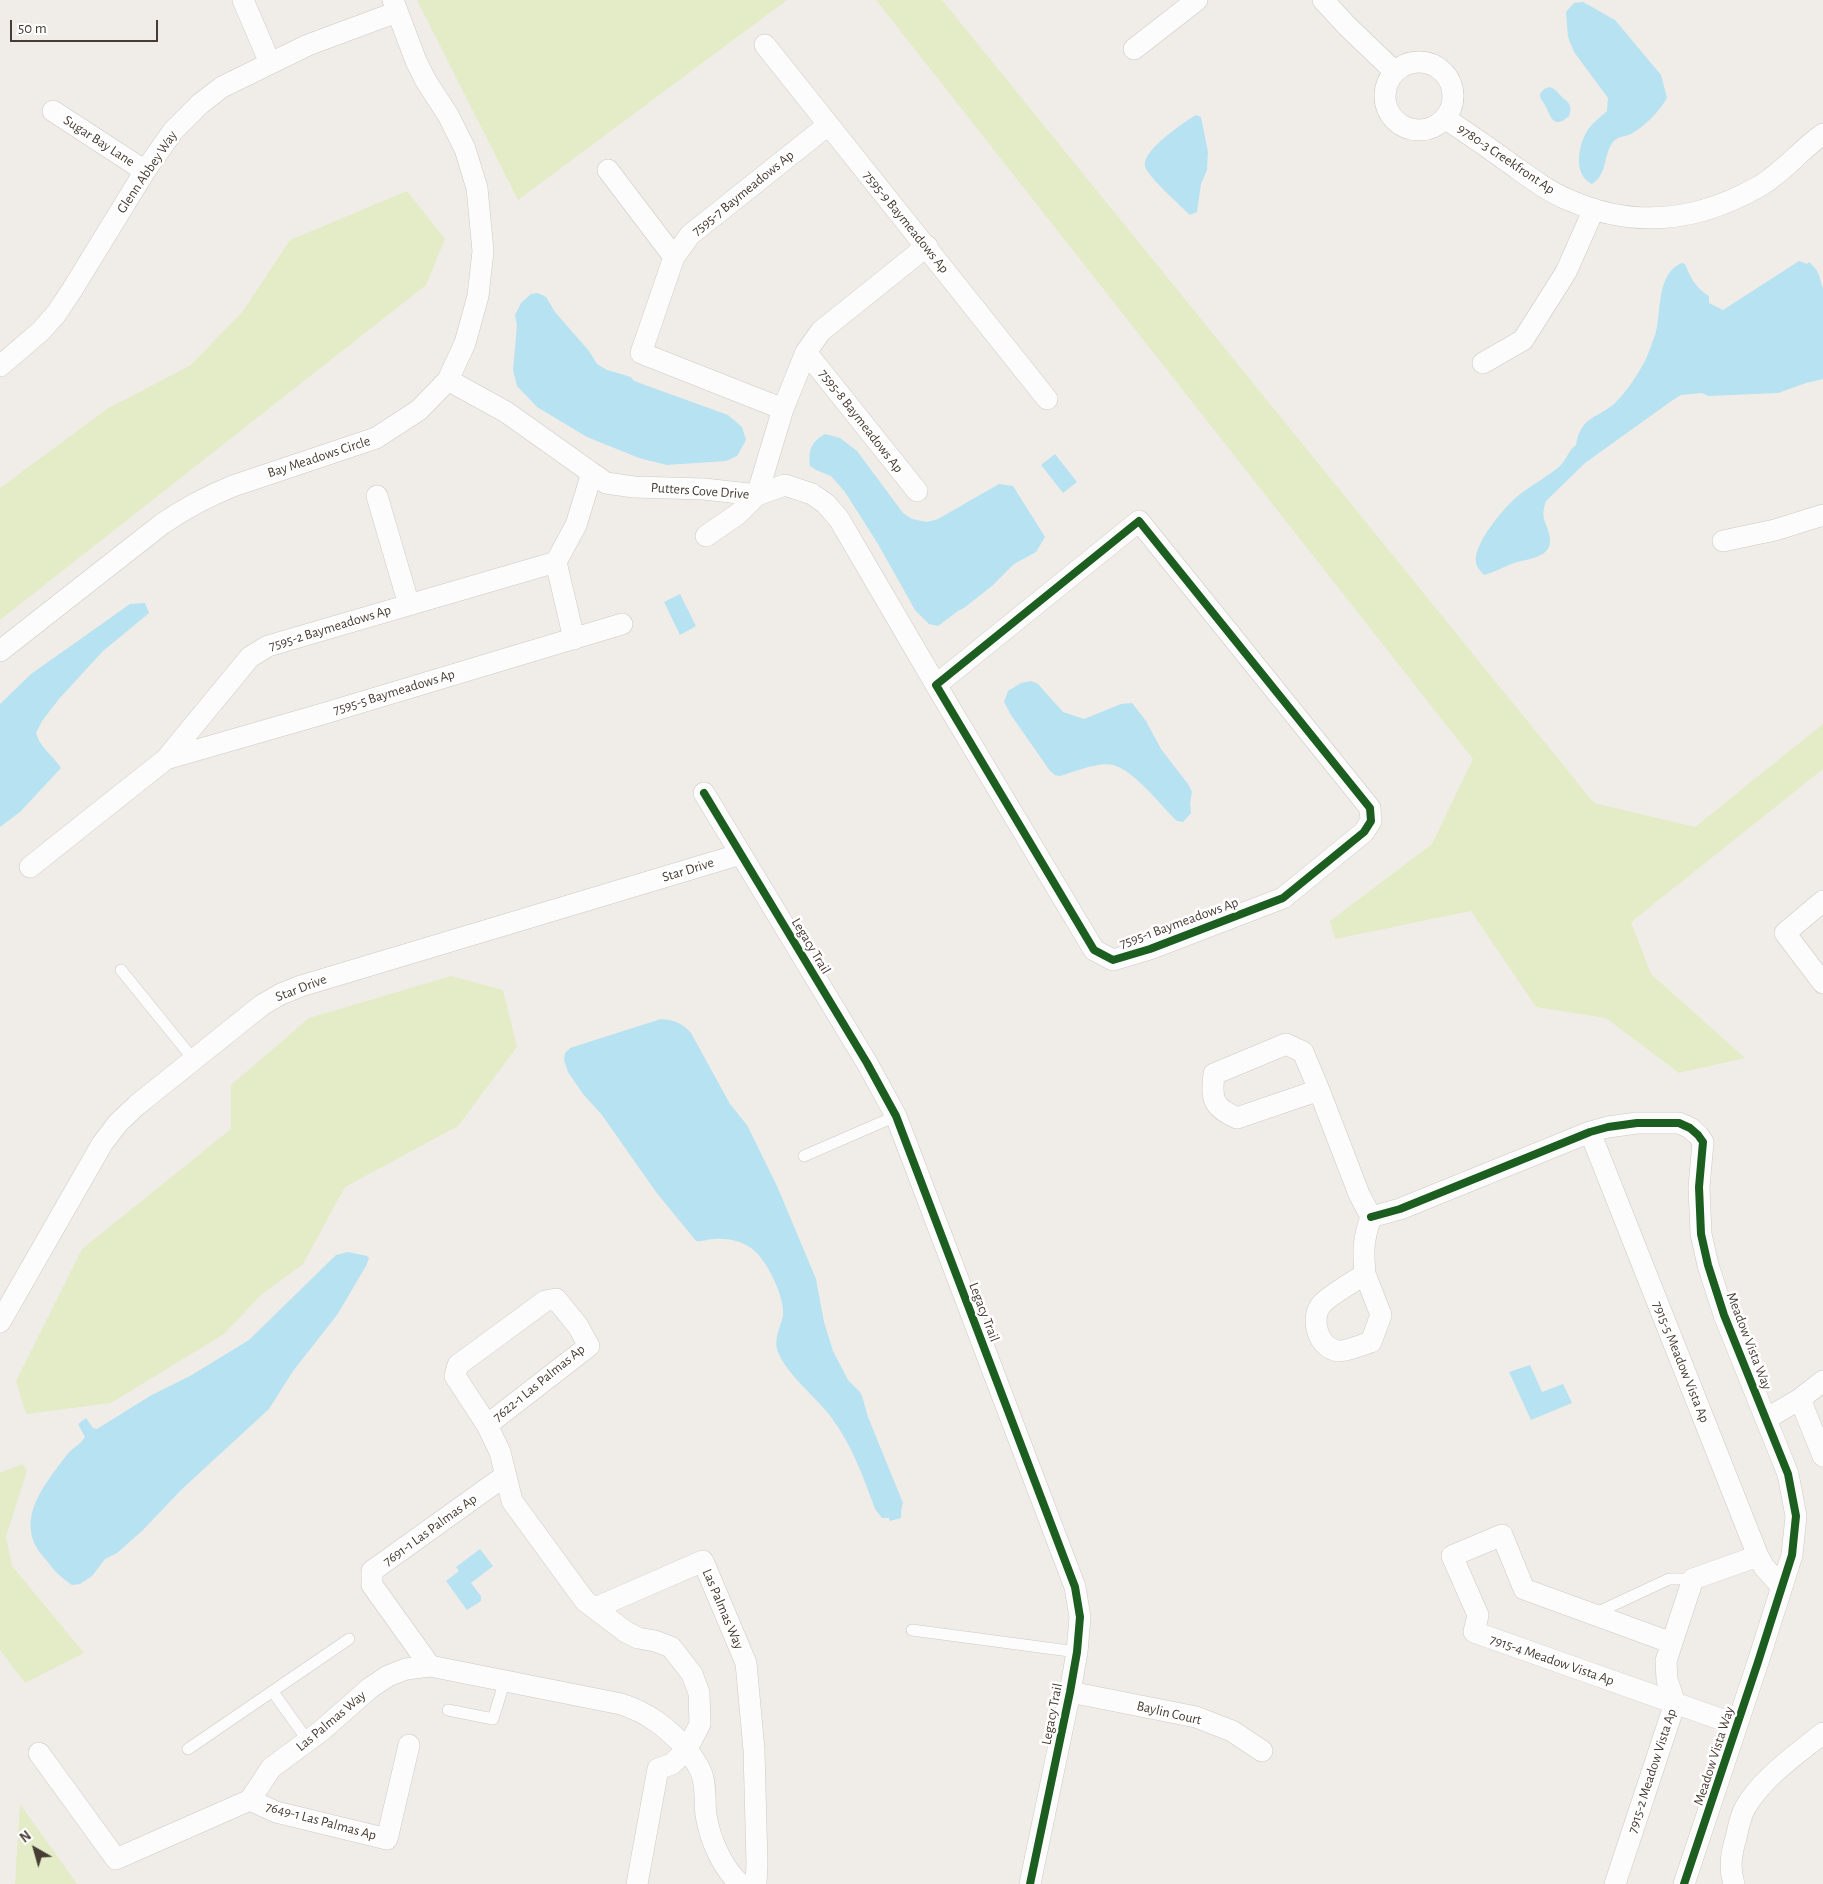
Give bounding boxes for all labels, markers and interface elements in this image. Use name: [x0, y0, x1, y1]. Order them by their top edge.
scale bar: [12, 10, 160, 42]
text: 50 m: [18, 21, 47, 36]
street label: Sugar Bay Lane: [60, 112, 138, 170]
street label: 9780-3 Creekfront Ap: [1454, 120, 1558, 198]
street label: Glenn Abbey Way: [113, 127, 181, 217]
street label: 7595-7 Baymeadows Ap: [689, 147, 797, 239]
street label: 7595-9 Baymeadows Ap: [860, 167, 952, 277]
street label: 7595-8 Baymeadows Ap: [815, 366, 907, 476]
street label: Bay Meadows Circle: [265, 432, 373, 482]
street label: Putters Cove Drive: [650, 479, 750, 503]
street label: 7595-2 Baymeadows Ap: [267, 601, 393, 655]
street label: 7595-5 Baymeadows Ap: [331, 666, 457, 718]
street label: Star Drive: [660, 854, 716, 886]
street label: 7595-1 Baymeadows Ap: [1117, 894, 1241, 952]
street label: Legacy Trail: [788, 915, 834, 977]
street label: Star Drive: [273, 971, 329, 1005]
street label: Legacy Trail: [965, 1280, 1003, 1344]
street label: Meadow Vista Way: [1723, 1290, 1775, 1392]
street label: 7915-5 Meadow Vista Ap: [1649, 1299, 1713, 1425]
street label: 7622-1 Las Palmas Ap: [490, 1341, 588, 1425]
street label: 7691-1 Las Palmas Ap: [380, 1490, 480, 1570]
street label: Las Palmas Way: [699, 1566, 747, 1652]
street label: 7915-4 Meadow Vista Ap: [1488, 1631, 1616, 1689]
street label: Legacy Trail: [1038, 1682, 1066, 1746]
street label: Las Palmas Way: [293, 1687, 369, 1755]
street label: Baylin Court: [1135, 1697, 1203, 1729]
street label: Meadow Vista Way: [1690, 1704, 1738, 1808]
street label: 7915-2 Meadow Vista Ap: [1624, 1707, 1680, 1835]
street label: 7649-1 Las Palmas Ap: [264, 1798, 378, 1844]
north arrow: [10, 1824, 60, 1874]
text: N: [18, 1829, 34, 1846]

